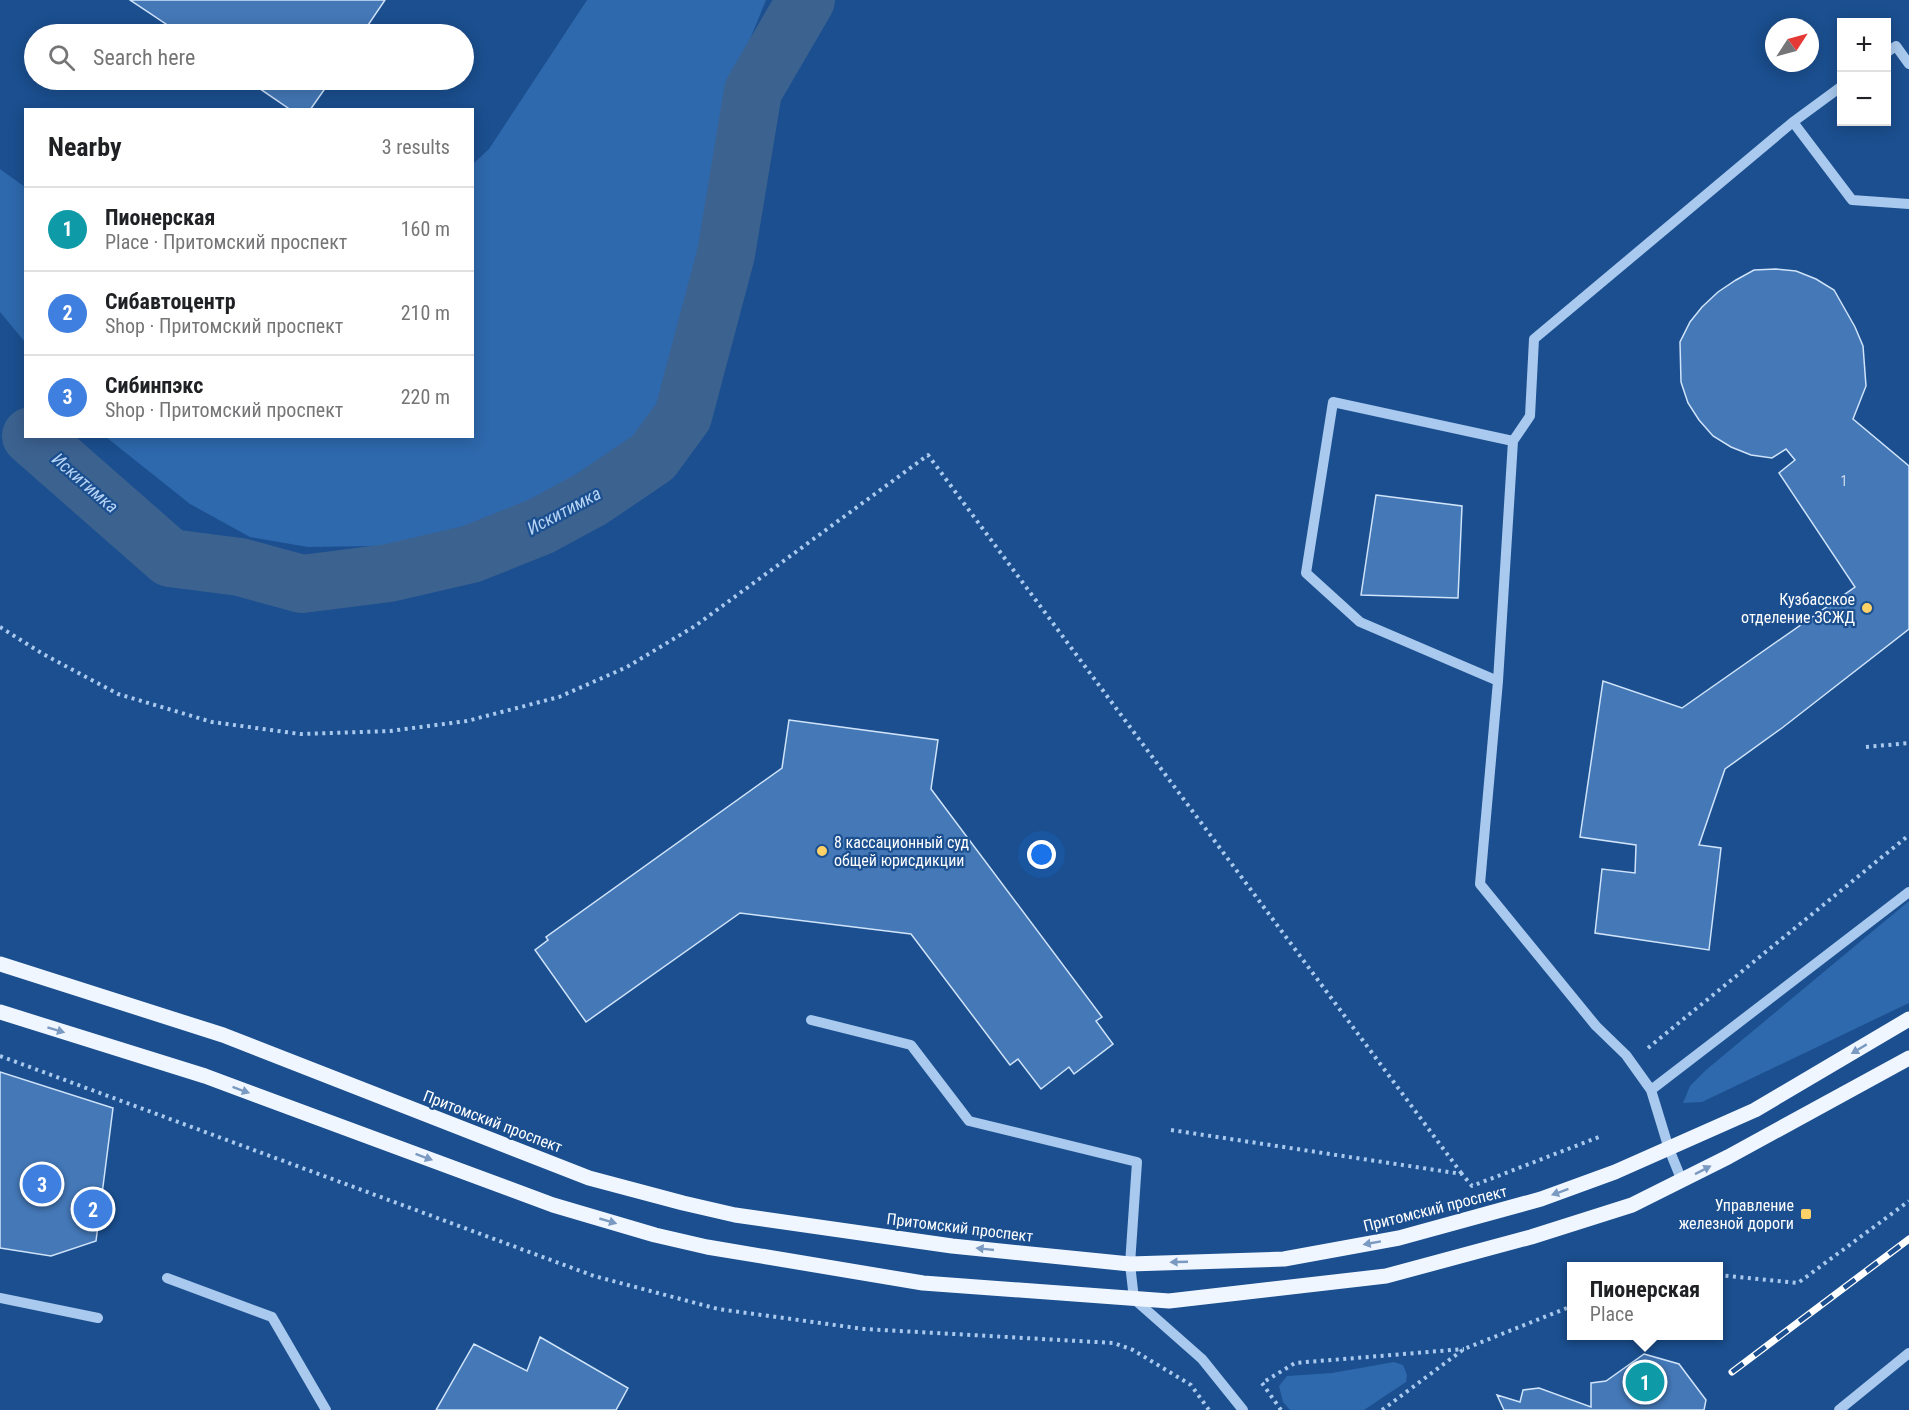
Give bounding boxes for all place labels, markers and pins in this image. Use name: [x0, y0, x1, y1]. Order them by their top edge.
place label: Кузбасское отделение ЗСЖД: [1741, 590, 1855, 627]
marker: Кузбасское отделение ЗСЖД: [1860, 601, 1874, 615]
place label: 8 кассационный суд общей юрисдикции: [834, 833, 970, 870]
marker: 8 кассационный суд общей юрисдикции: [815, 844, 829, 858]
pin: 3: [22, 1162, 62, 1206]
pin: 2: [74, 1186, 112, 1232]
place label: Управление железной дороги: [1679, 1196, 1794, 1233]
marker: Управление железной дороги: [1799, 1207, 1813, 1221]
pin: 1: [1626, 1360, 1664, 1404]

